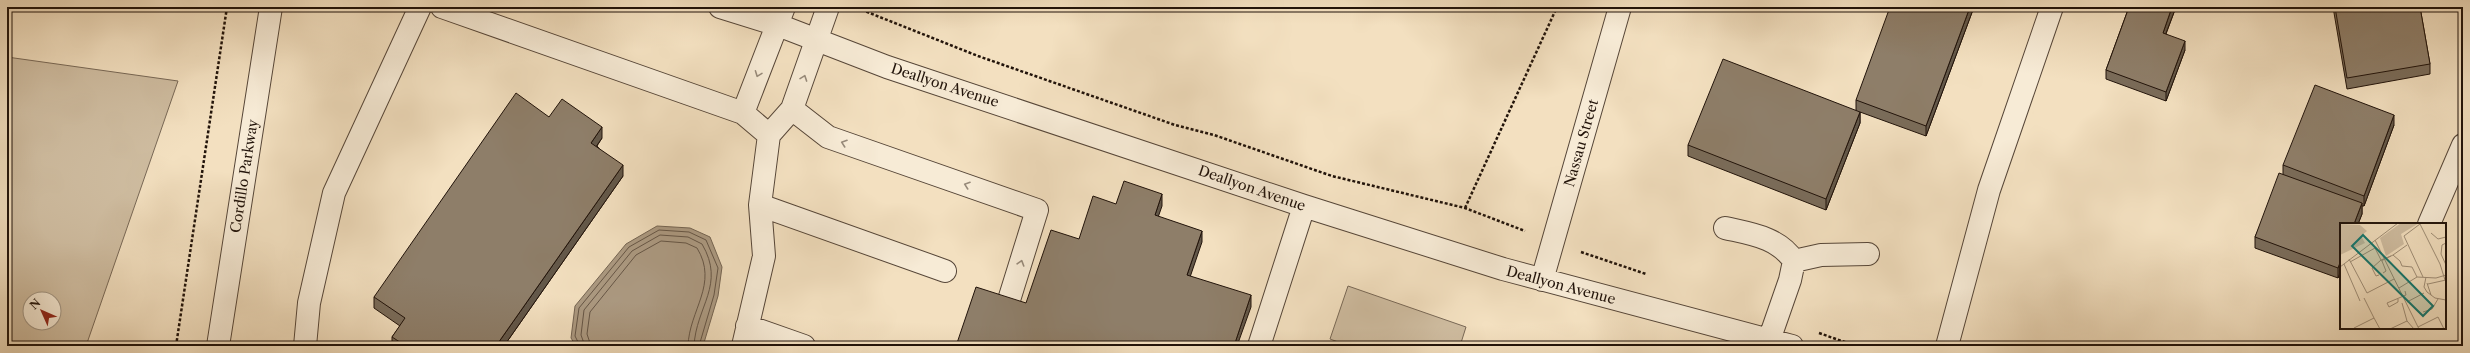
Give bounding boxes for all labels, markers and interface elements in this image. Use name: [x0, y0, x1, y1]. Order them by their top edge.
street label: Deallyon Avenue: [889, 59, 1001, 111]
one-way arrow: [754, 70, 762, 77]
one-way arrow: [799, 75, 807, 82]
street label: Nassau Street: [1560, 97, 1602, 189]
street label: Cordillo Parkway: [226, 118, 262, 234]
one-way arrow: [841, 139, 848, 148]
street label: Deallyon Avenue: [1196, 161, 1308, 215]
one-way arrow: [964, 182, 971, 190]
inset map: [2340, 223, 2446, 329]
one-way arrow: [1016, 260, 1025, 267]
street label: Deallyon Avenue: [1504, 262, 1618, 308]
north arrow: [22, 291, 62, 331]
text: N: [27, 295, 44, 312]

